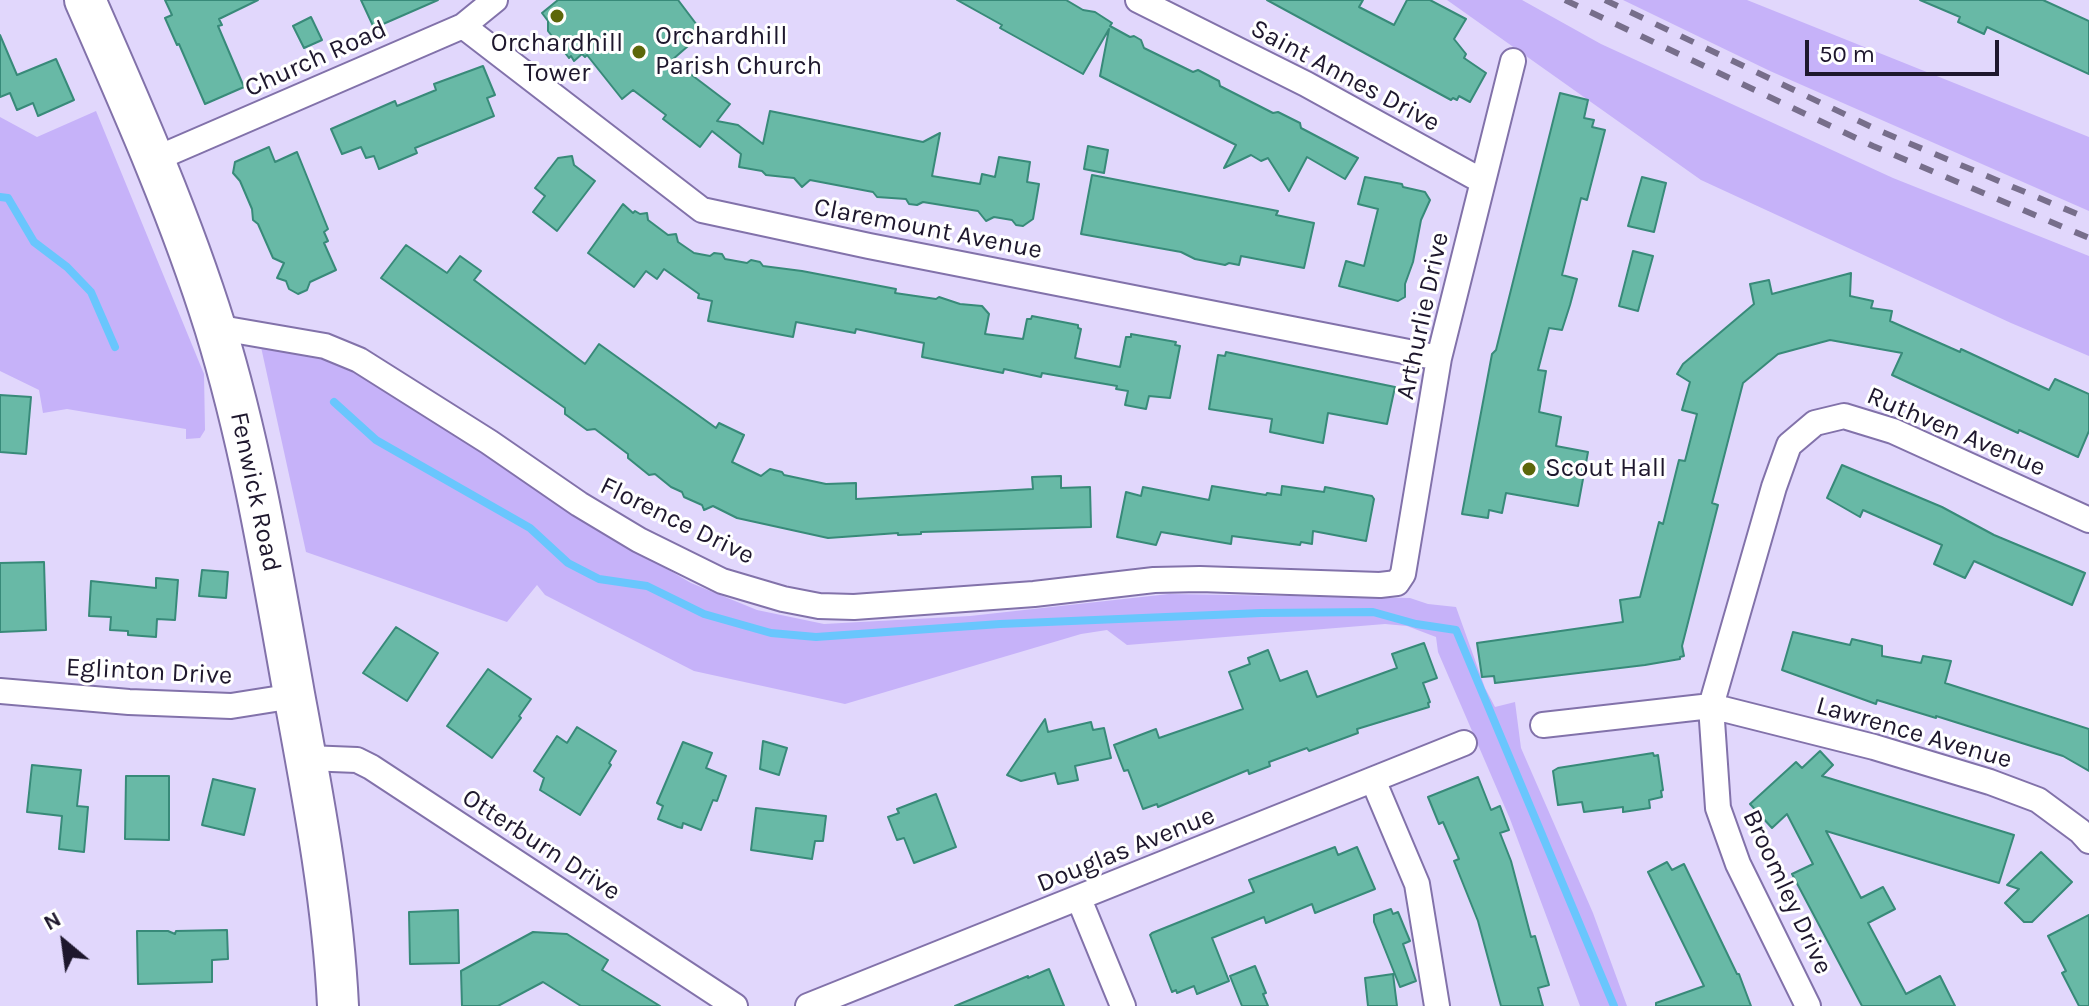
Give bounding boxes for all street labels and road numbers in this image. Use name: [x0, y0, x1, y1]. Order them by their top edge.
street label: Saint Annes Drive: [1245, 13, 1445, 139]
street label: Church Road: [240, 14, 392, 104]
street label: Claremount Avenue: [811, 192, 1045, 266]
street label: Arthurlie Drive: [1390, 230, 1456, 402]
street label: Ruthven Avenue: [1862, 380, 2050, 484]
street label: Fenwick Road: [223, 409, 287, 575]
street label: Florence Drive: [595, 470, 759, 572]
street label: Eglinton Drive: [65, 652, 233, 692]
street label: Lawrence Avenue: [1812, 690, 2016, 776]
street label: Otterburn Drive: [456, 782, 626, 908]
street label: Douglas Avenue: [1033, 800, 1219, 900]
street label: Broomley Drive: [1735, 805, 1839, 979]

